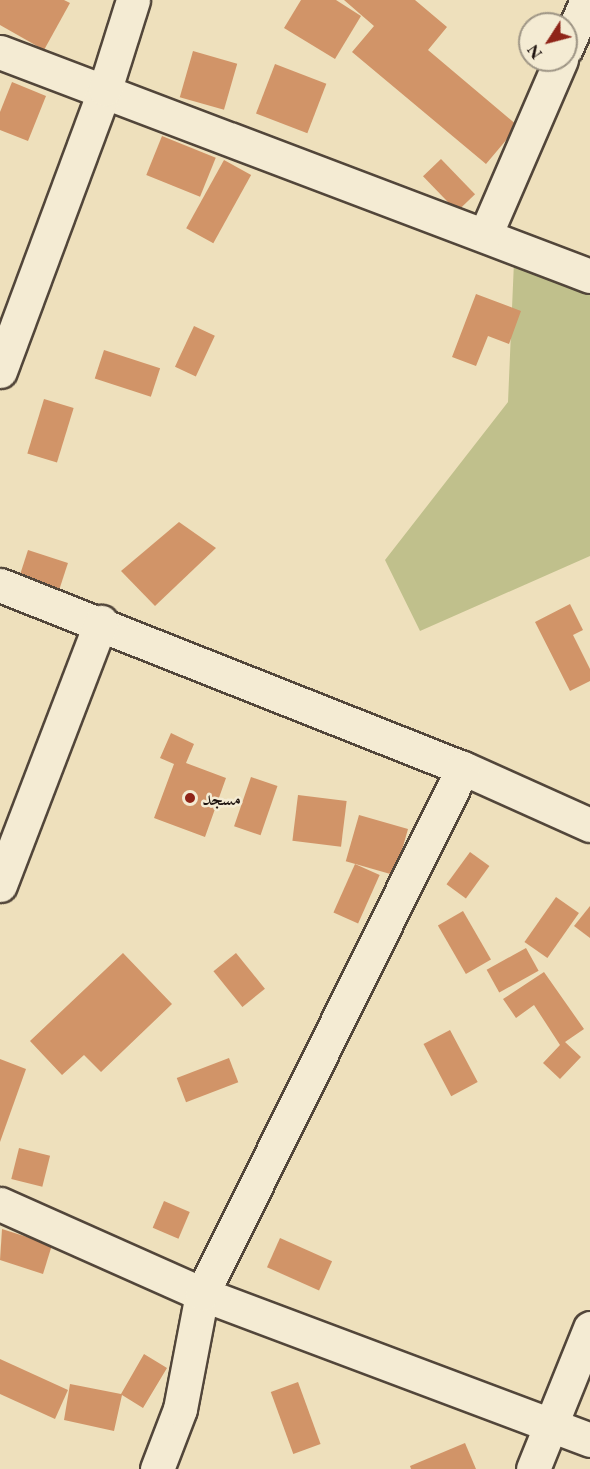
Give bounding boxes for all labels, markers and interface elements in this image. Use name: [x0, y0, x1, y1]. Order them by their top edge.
north arrow: [518, 12, 578, 72]
text: N: [522, 40, 547, 63]
place label: مسجد: [202, 786, 241, 810]
marker: مسجد: [183, 791, 197, 805]

